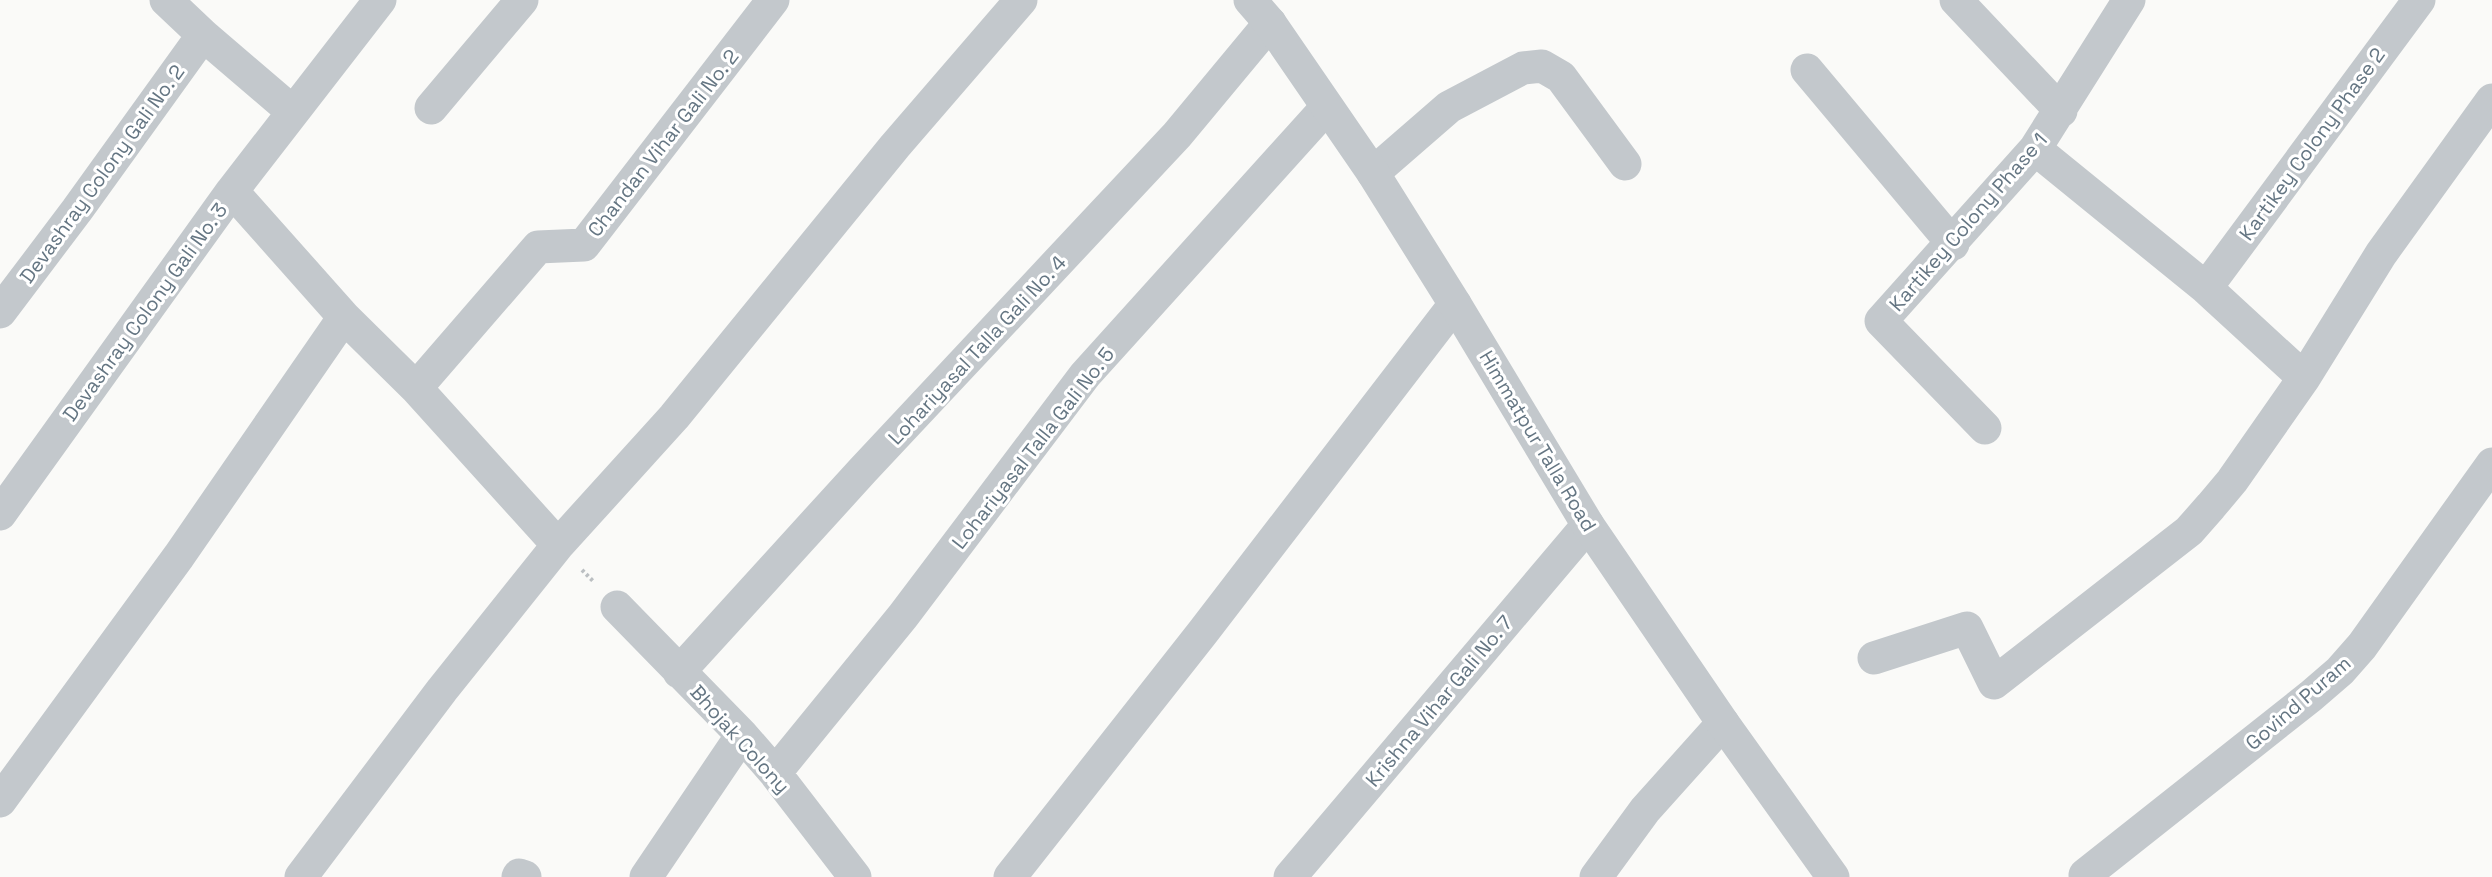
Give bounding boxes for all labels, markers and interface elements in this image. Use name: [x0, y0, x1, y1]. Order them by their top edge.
street label: Kartikey Colony Phase 2: [2233, 43, 2391, 245]
street label: Chandan Vihar Gali No. 2: [582, 44, 744, 242]
street label: Devashray Colony Gali No. 2: [14, 60, 190, 288]
street label: Kartikey Colony Phase 1: [1883, 127, 2053, 317]
street label: Devashray Colony Gali No. 3: [57, 198, 233, 426]
street label: Lohariyasal Talla Gali No. 4: [882, 250, 1072, 450]
street label: Lohariyasal Talla Gali No. 5: [946, 342, 1120, 554]
street label: Himmatpur Talla Road: [1474, 346, 1602, 536]
street label: Krishna Vihar Gali No. 7: [1360, 610, 1518, 792]
street label: Govind Puram: [2240, 650, 2356, 756]
street label: Bhojak Colony: [685, 679, 795, 799]

